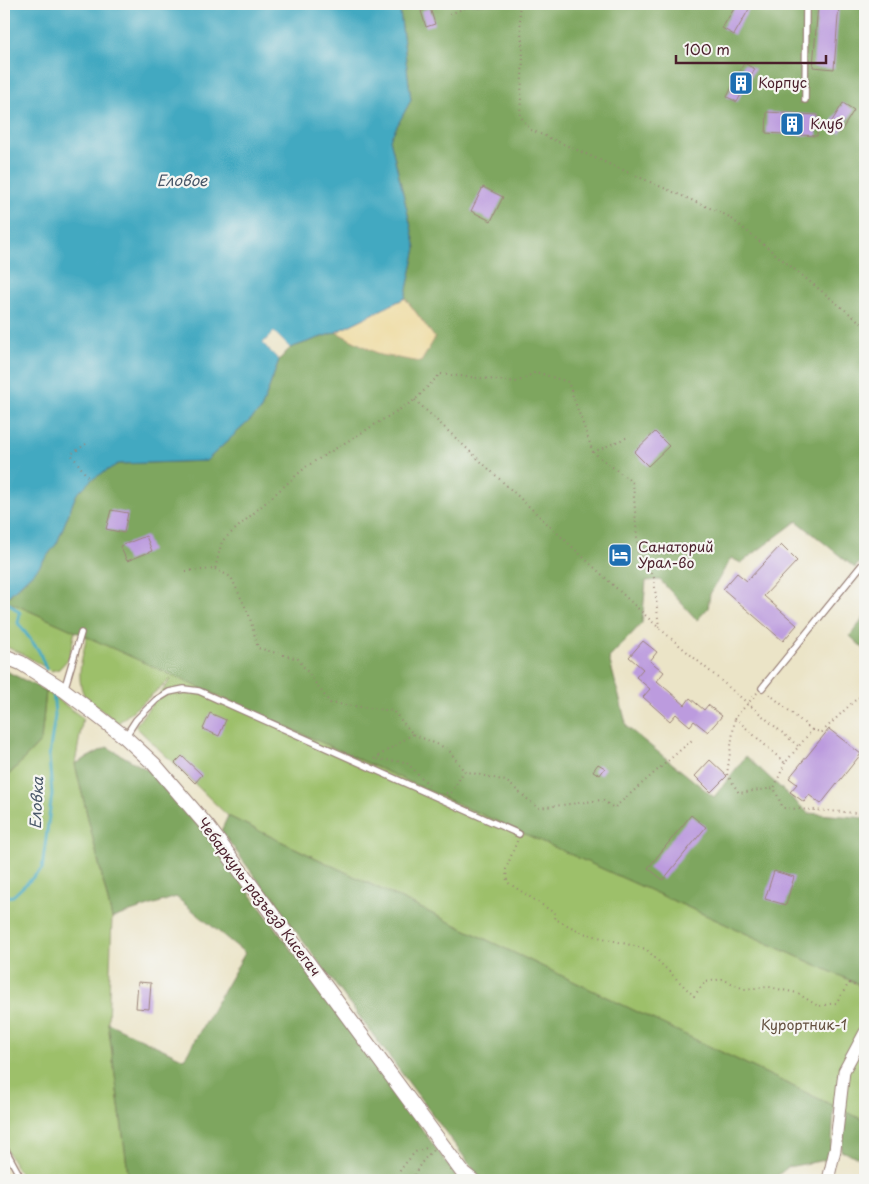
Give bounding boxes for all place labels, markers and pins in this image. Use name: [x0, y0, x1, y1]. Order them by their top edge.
building icon: Корпус: [728, 70, 754, 96]
place label: Корпус: [758, 72, 807, 93]
building icon: Клуб: [779, 111, 805, 137]
place label: Клуб: [810, 113, 843, 134]
place label: Санаторий Урал-во: [638, 536, 714, 573]
hotel icon: Санаторий Урал-во: [607, 542, 633, 568]

